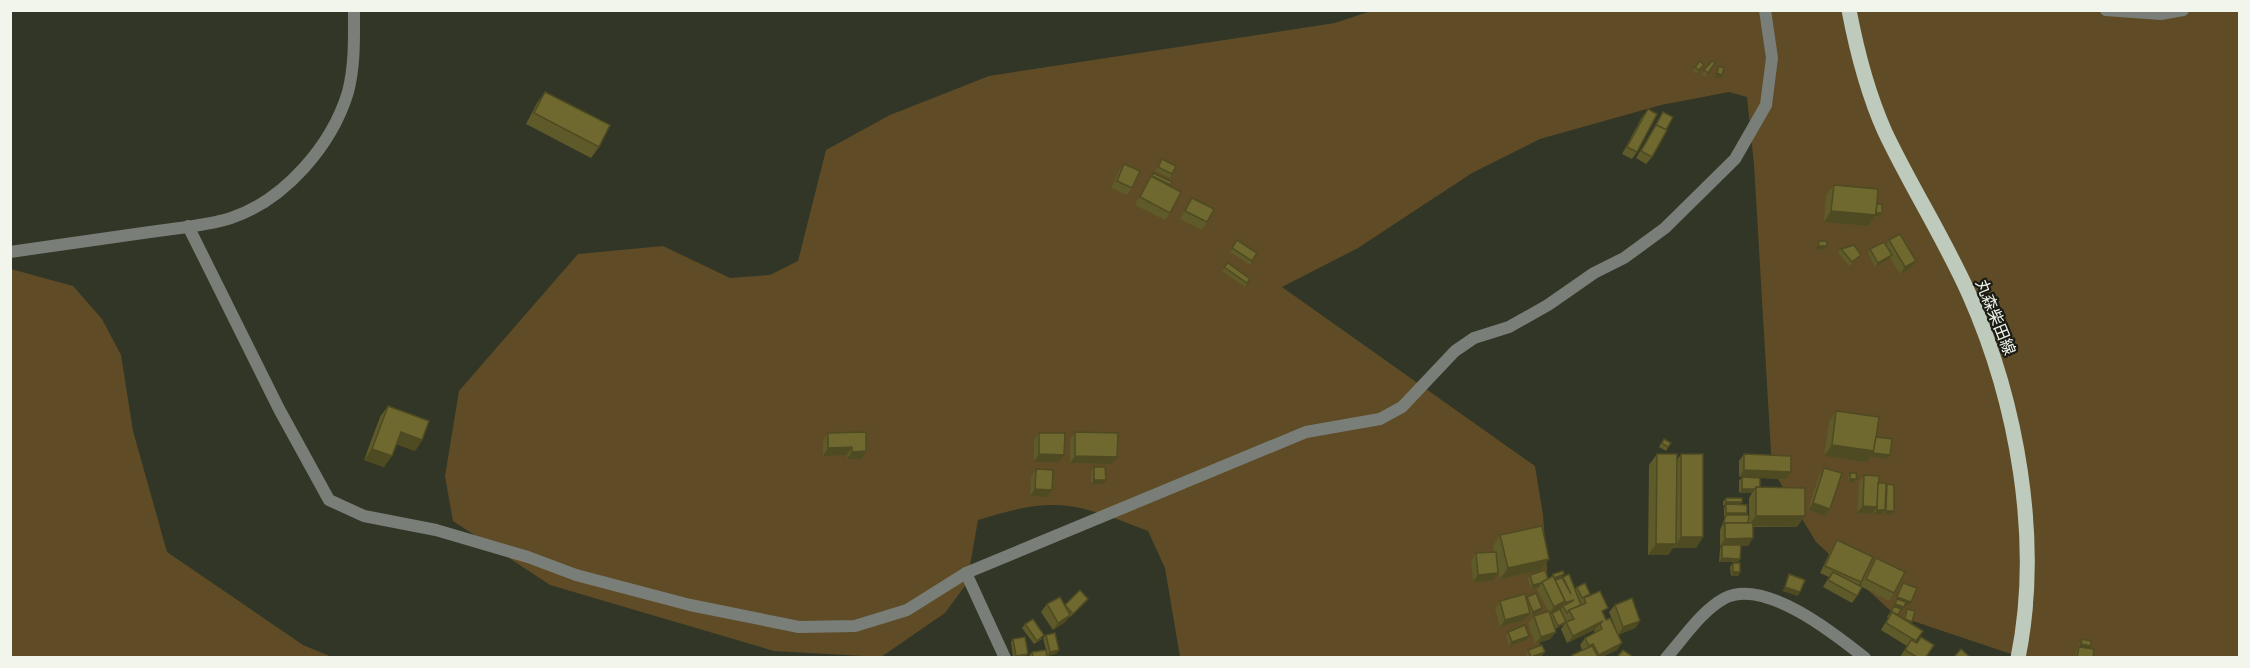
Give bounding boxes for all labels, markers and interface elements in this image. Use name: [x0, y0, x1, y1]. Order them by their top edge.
street label: 丸森柴田線: [1973, 277, 2018, 357]

